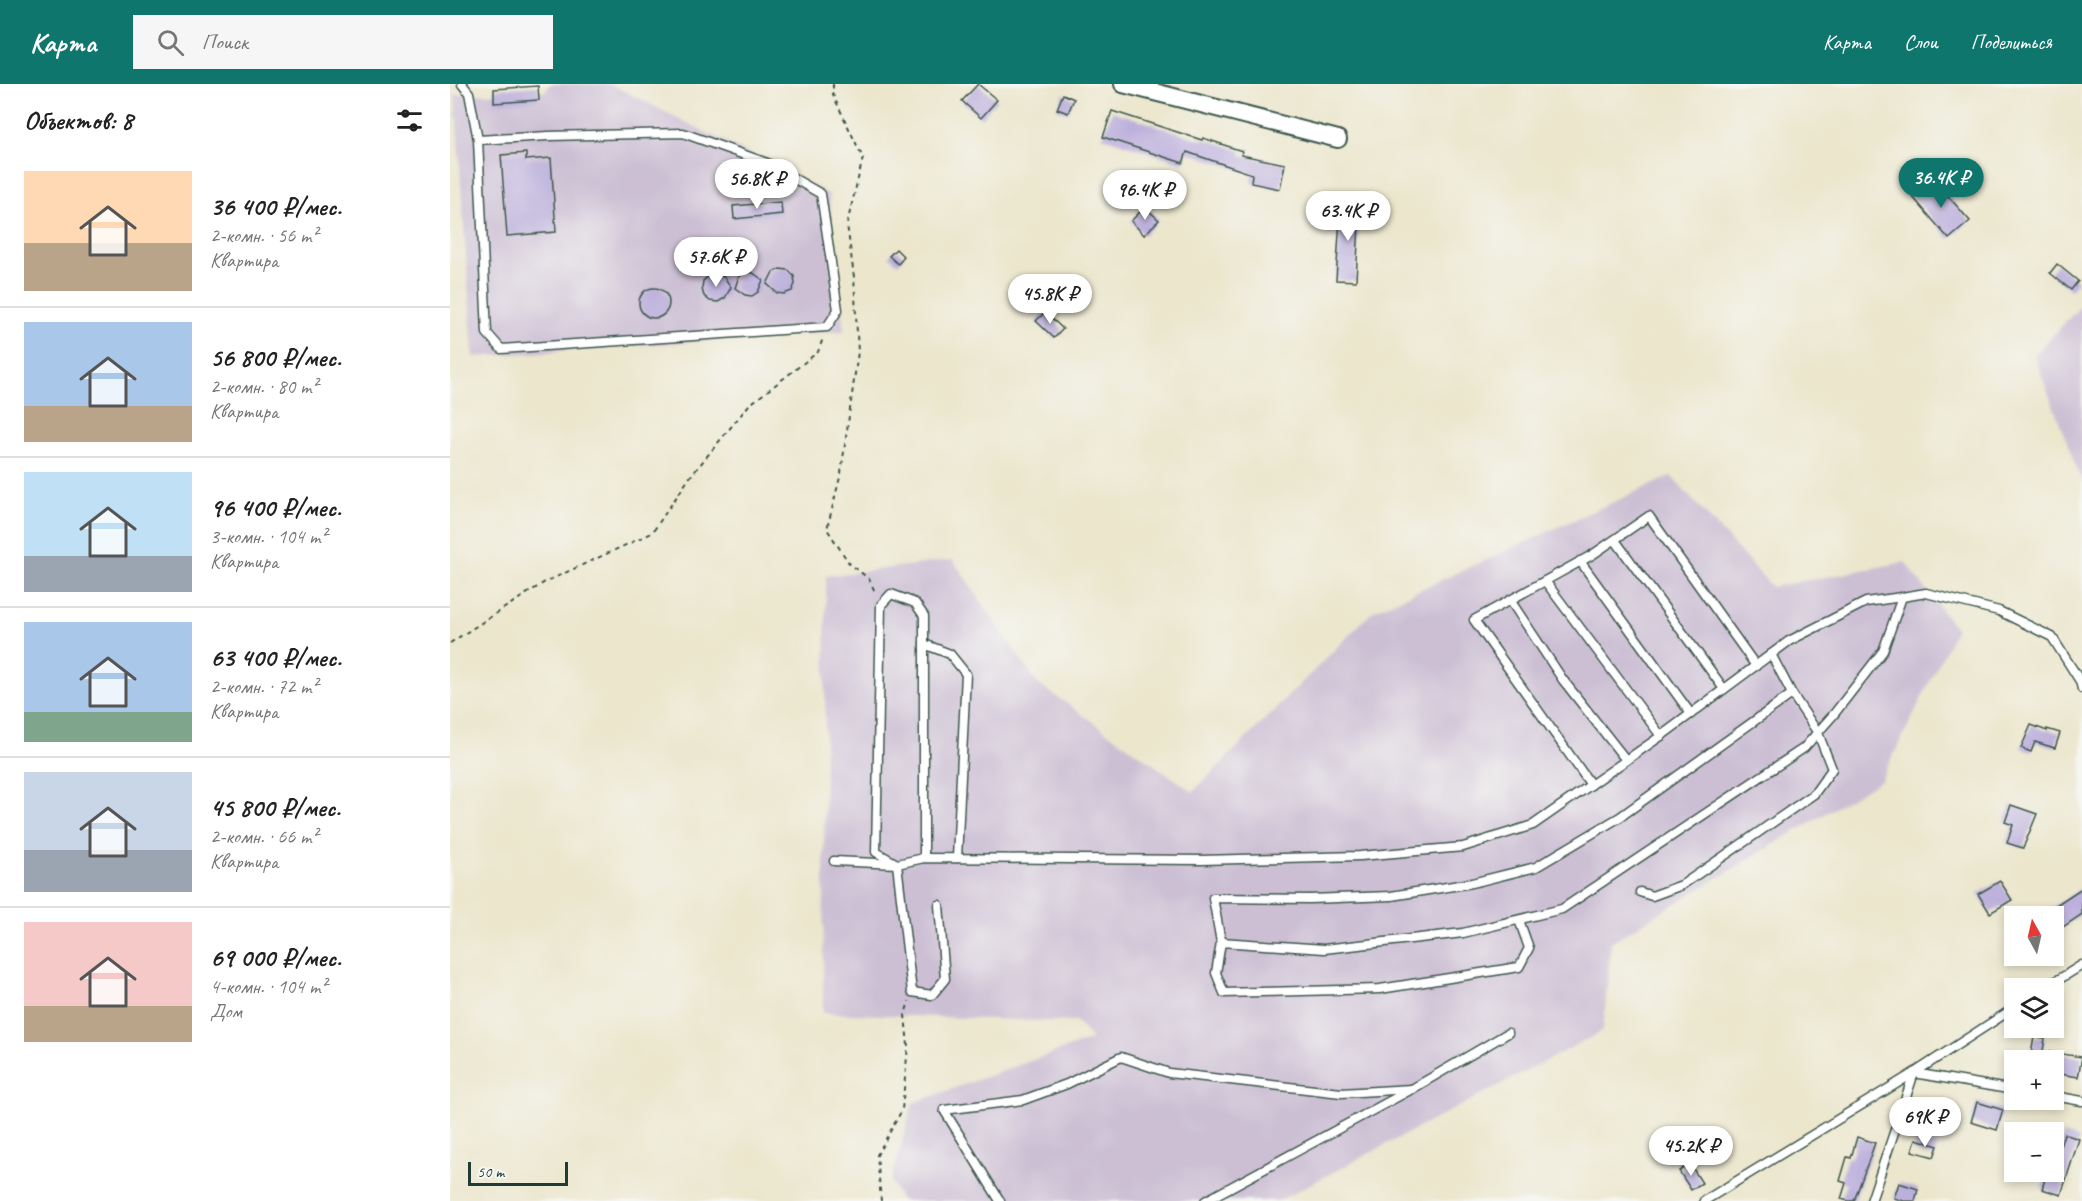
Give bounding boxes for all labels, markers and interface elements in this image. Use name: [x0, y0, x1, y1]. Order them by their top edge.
search box: [133, 15, 553, 69]
text: Карта: [30, 25, 97, 60]
icon: search: [154, 26, 187, 59]
text: Поиск: [202, 28, 248, 56]
text: Карта: [1823, 29, 1871, 55]
text: Слои: [1904, 29, 1938, 55]
text: Поделиться: [1971, 29, 2052, 55]
text: Объектов: 8: [24, 104, 133, 137]
icon: filters: [393, 104, 426, 137]
pin: 36.4K ₽: [1886, 158, 1996, 209]
pin: 56.8K ₽: [702, 159, 812, 210]
text: 36.4K ₽: [1913, 165, 1969, 190]
text: 56.8K ₽: [729, 166, 785, 191]
pin: 96.4K ₽: [1090, 170, 1200, 221]
text: 96.4K ₽: [1117, 177, 1173, 202]
text: 36 400 ₽/мес.: [210, 190, 341, 223]
pin: 63.4K ₽: [1293, 191, 1403, 242]
icon: home: [72, 195, 144, 267]
text: 63.4K ₽: [1320, 198, 1376, 223]
text: 2-комн. · 56 m²: [210, 223, 318, 248]
pin: 57.6K ₽: [661, 237, 771, 288]
text: 57.6K ₽: [688, 244, 744, 269]
text: Квартира: [210, 248, 278, 273]
pin: 45.8K ₽: [995, 274, 1105, 325]
text: 45.8K ₽: [1022, 281, 1078, 306]
text: 56 800 ₽/мес.: [210, 341, 341, 374]
icon: home: [72, 346, 144, 418]
text: 2-комн. · 80 m²: [210, 374, 318, 399]
text: Квартира: [210, 399, 278, 424]
text: 96 400 ₽/мес.: [210, 491, 341, 524]
icon: home: [72, 496, 144, 568]
text: 3-комн. · 104 m²: [210, 524, 327, 549]
text: Квартира: [210, 549, 278, 574]
text: 63 400 ₽/мес.: [210, 641, 341, 674]
icon: home: [72, 646, 144, 718]
text: 2-комн. · 72 m²: [210, 674, 318, 699]
text: Квартира: [210, 699, 278, 724]
text: 45 800 ₽/мес.: [210, 791, 341, 824]
icon: home: [72, 796, 144, 868]
text: 2-комн. · 66 m²: [210, 824, 318, 849]
text: Квартира: [210, 849, 278, 874]
north arrow: [2004, 906, 2064, 966]
map controls: [2004, 906, 2064, 1182]
text: 69 000 ₽/мес.: [210, 941, 341, 974]
icon: home: [72, 946, 144, 1018]
text: 4-комн. · 104 m²: [210, 974, 327, 999]
button: layers: [2004, 978, 2064, 1038]
text: Дом: [210, 999, 242, 1024]
button: +: [2004, 1050, 2064, 1110]
pin: 69K ₽: [1883, 1097, 1967, 1148]
text: 69K ₽: [1903, 1104, 1947, 1129]
button: −: [2004, 1122, 2064, 1182]
pin: 45.2K ₽: [1636, 1126, 1746, 1177]
text: 45.2K ₽: [1663, 1133, 1719, 1158]
scale bar: [468, 1159, 568, 1186]
text: 50 m: [477, 1162, 504, 1182]

